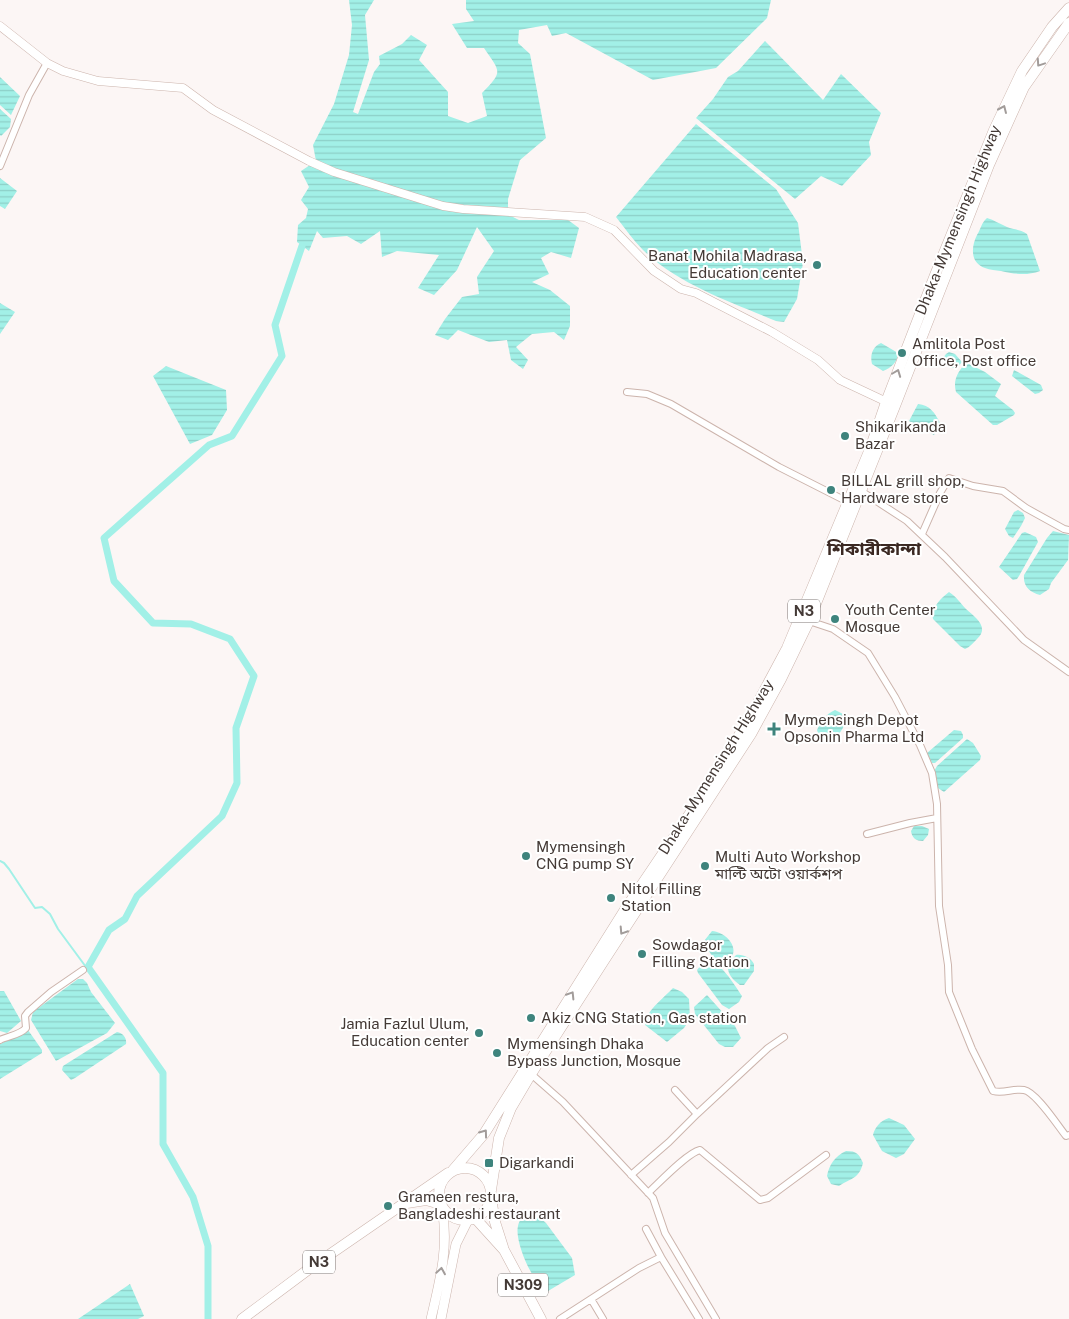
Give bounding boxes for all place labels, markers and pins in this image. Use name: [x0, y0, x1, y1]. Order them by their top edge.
place label: Banat Mohila Madrasa, Education center: [648, 247, 807, 281]
marker: Banat Mohila Madrasa, Education center: [811, 259, 823, 271]
place label: Amlitola Post Office, Post office: [912, 335, 1036, 369]
marker: Amlitola Post Office, Post office: [896, 347, 908, 359]
place label: Shikarikanda Bazar: [855, 418, 946, 452]
marker: Shikarikanda Bazar: [839, 430, 851, 442]
place label: BILLAL grill shop, Hardware store: [841, 472, 965, 506]
marker: BILLAL grill shop, Hardware store: [825, 484, 837, 496]
place label: Youth Center Mosque: [845, 601, 936, 635]
marker: Youth Center Mosque: [829, 613, 841, 625]
place label: Mymensingh Depot Opsonin Pharma Ltd: [784, 711, 924, 745]
marker: Mymensingh Depot Opsonin Pharma Ltd: [768, 723, 780, 735]
place label: Mymensingh CNG pump SY: [536, 838, 634, 872]
place label: Multi Auto Workshop মাল্টি অটো ওয়ার্কশপ: [714, 848, 861, 882]
marker: Mymensingh CNG pump SY: [520, 850, 532, 862]
marker: Multi Auto Workshop মাল্টি অটো ওয়ার্কশপ: [699, 860, 711, 872]
place label: Nitol Filling Station: [621, 880, 702, 914]
marker: Nitol Filling Station: [605, 892, 617, 904]
place label: Sowdagor Filling Station: [652, 936, 749, 970]
marker: Sowdagor Filling Station: [636, 948, 648, 960]
place label: Akiz CNG Station, Gas station: [541, 1009, 747, 1026]
marker: Akiz CNG Station, Gas station: [525, 1012, 537, 1024]
place label: Jamia Fazlul Ulum, Education center: [341, 1015, 469, 1049]
marker: Jamia Fazlul Ulum, Education center: [473, 1027, 485, 1039]
place label: Mymensingh Dhaka Bypass Junction, Mosque: [507, 1035, 681, 1069]
marker: Mymensingh Dhaka Bypass Junction, Mosque: [491, 1047, 503, 1059]
place label: Digarkandi: [499, 1154, 574, 1171]
marker: Digarkandi: [483, 1157, 495, 1169]
place label: Grameen restura, Bangladeshi restaurant: [398, 1188, 561, 1222]
marker: Grameen restura, Bangladeshi restaurant: [382, 1200, 394, 1212]

